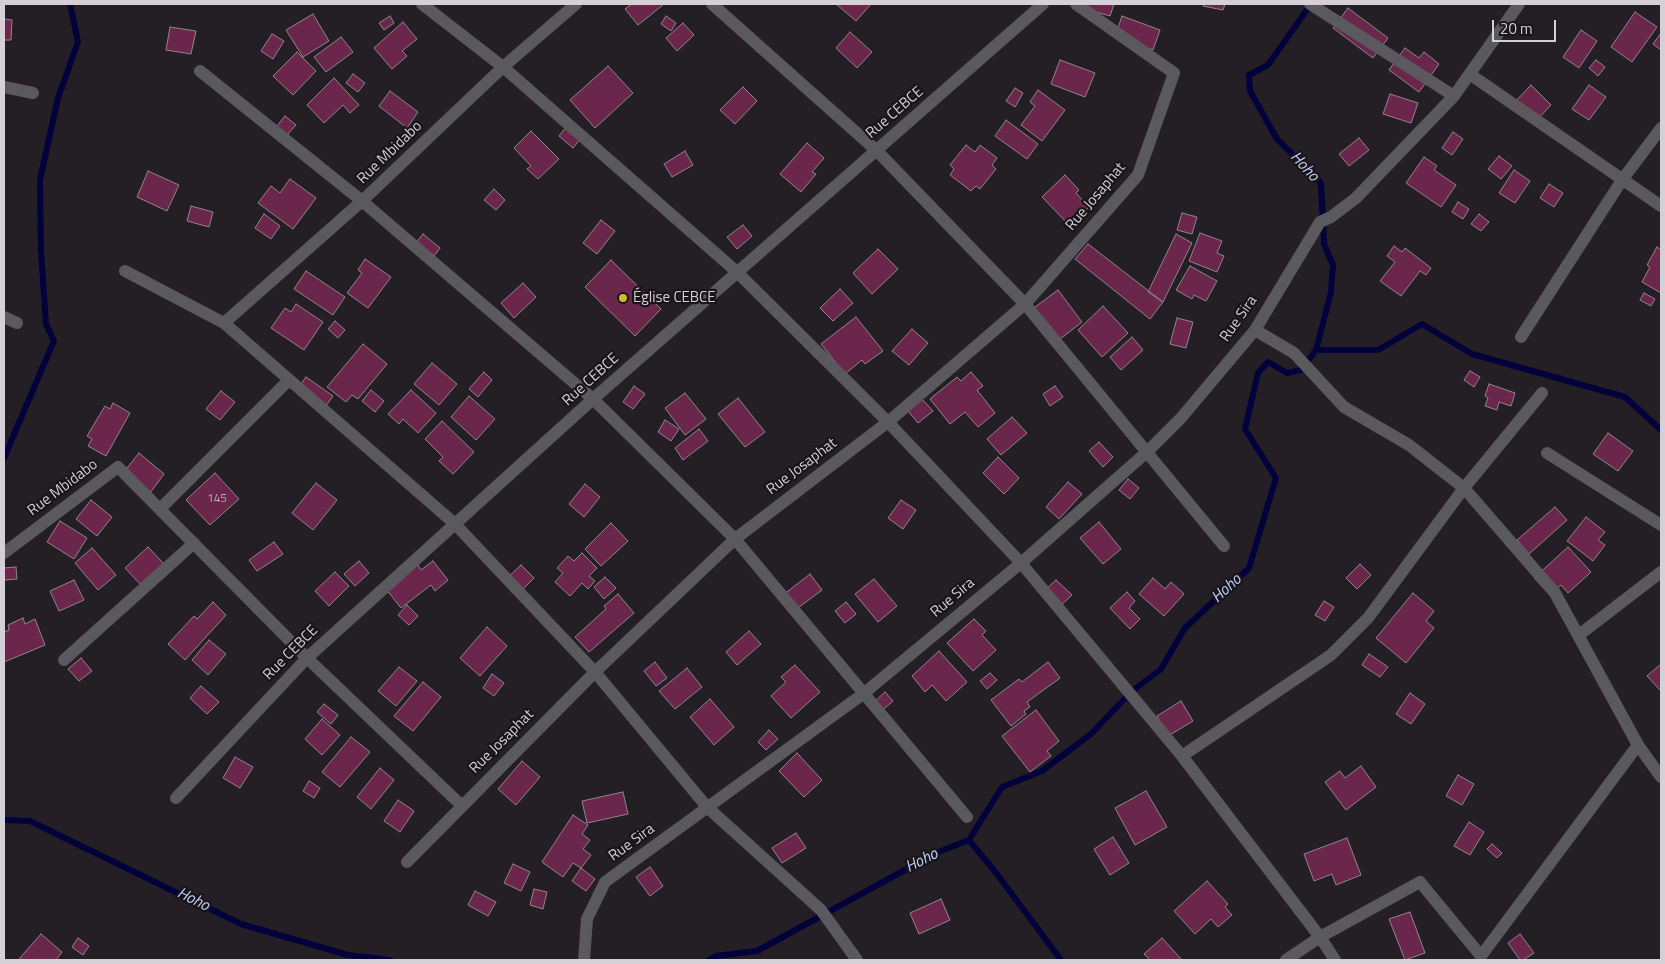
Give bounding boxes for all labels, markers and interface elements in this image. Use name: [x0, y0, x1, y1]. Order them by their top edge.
scale bar: [1495, 10, 1559, 42]
text: 20 m: [1500, 17, 1533, 40]
street label: Rue CEBCE: [863, 83, 927, 143]
street label: Rue Mbidabo: [354, 118, 426, 188]
water label: Hoho: [1285, 148, 1323, 186]
street label: Rue Josaphat: [1062, 159, 1130, 235]
place label: Église CEBCE: [633, 289, 716, 307]
marker: Église CEBCE: [617, 292, 629, 304]
street label: Rue Sira: [1217, 292, 1261, 346]
street label: Rue CEBCE: [559, 350, 623, 410]
street label: Rue Josaphat: [763, 435, 841, 499]
street label: Rue Mbidabo: [24, 456, 102, 520]
house number: 145: [207, 492, 227, 506]
water label: Hoho: [1208, 570, 1246, 608]
street label: Rue Sira: [927, 574, 979, 622]
street label: Rue CEBCE: [260, 622, 322, 684]
street label: Rue Josaphat: [466, 706, 538, 778]
street label: Rue Sira: [606, 820, 658, 866]
water label: Hoho: [903, 845, 941, 877]
water label: Hoho: [174, 884, 212, 916]

